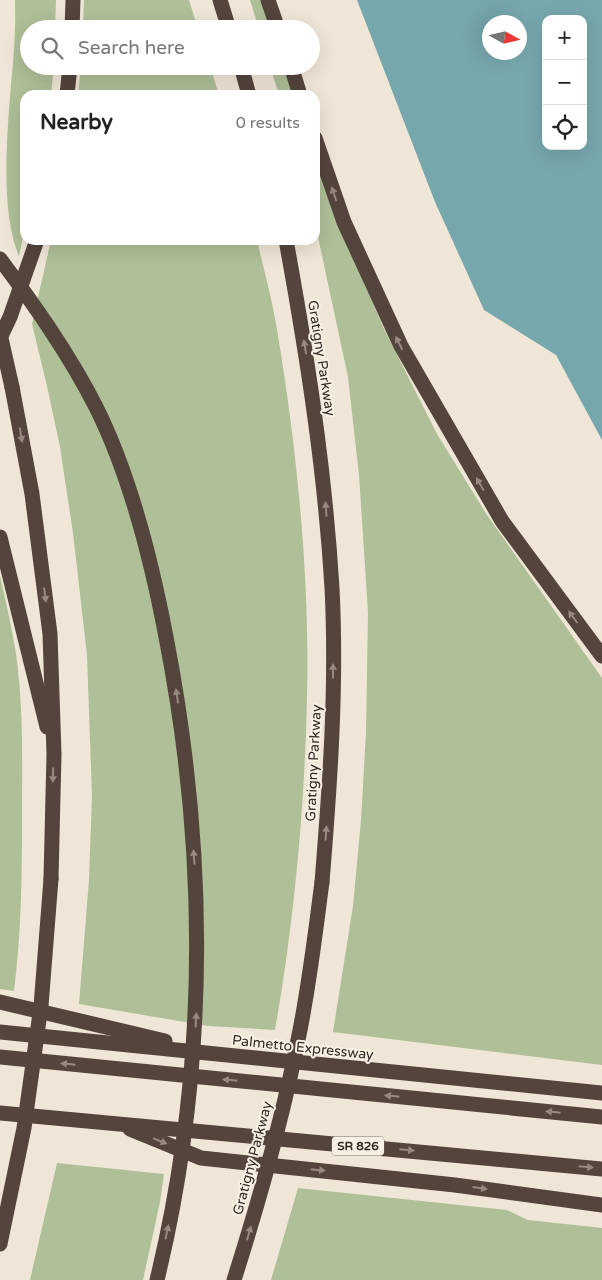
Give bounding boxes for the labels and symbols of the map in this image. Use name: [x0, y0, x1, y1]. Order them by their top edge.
north arrow: [482, 15, 527, 60]
one-way arrow: [330, 186, 338, 201]
street label: Gratigny Parkway: [304, 299, 339, 418]
one-way arrow: [395, 335, 403, 350]
one-way arrow: [301, 339, 309, 355]
one-way arrow: [17, 427, 25, 442]
one-way arrow: [475, 477, 484, 490]
one-way arrow: [321, 500, 329, 516]
one-way arrow: [41, 588, 49, 604]
one-way arrow: [568, 610, 578, 624]
one-way arrow: [329, 663, 337, 679]
one-way arrow: [172, 687, 180, 703]
street label: Gratigny Parkway: [302, 704, 325, 822]
one-way arrow: [49, 767, 57, 783]
one-way arrow: [322, 825, 330, 841]
one-way arrow: [190, 849, 198, 865]
one-way arrow: [192, 1011, 200, 1027]
street label: Palmetto Expressway: [231, 1032, 375, 1063]
one-way arrow: [60, 1060, 76, 1068]
one-way arrow: [222, 1076, 238, 1084]
one-way arrow: [383, 1092, 399, 1100]
street label: Gratigny Parkway: [229, 1099, 276, 1217]
one-way arrow: [545, 1108, 561, 1116]
road number: SR 826: [332, 1136, 384, 1156]
one-way arrow: [153, 1137, 168, 1145]
one-way arrow: [399, 1146, 415, 1154]
one-way arrow: [578, 1163, 594, 1171]
one-way arrow: [310, 1166, 326, 1174]
one-way arrow: [472, 1184, 488, 1192]
one-way arrow: [163, 1225, 171, 1240]
one-way arrow: [245, 1226, 253, 1241]

